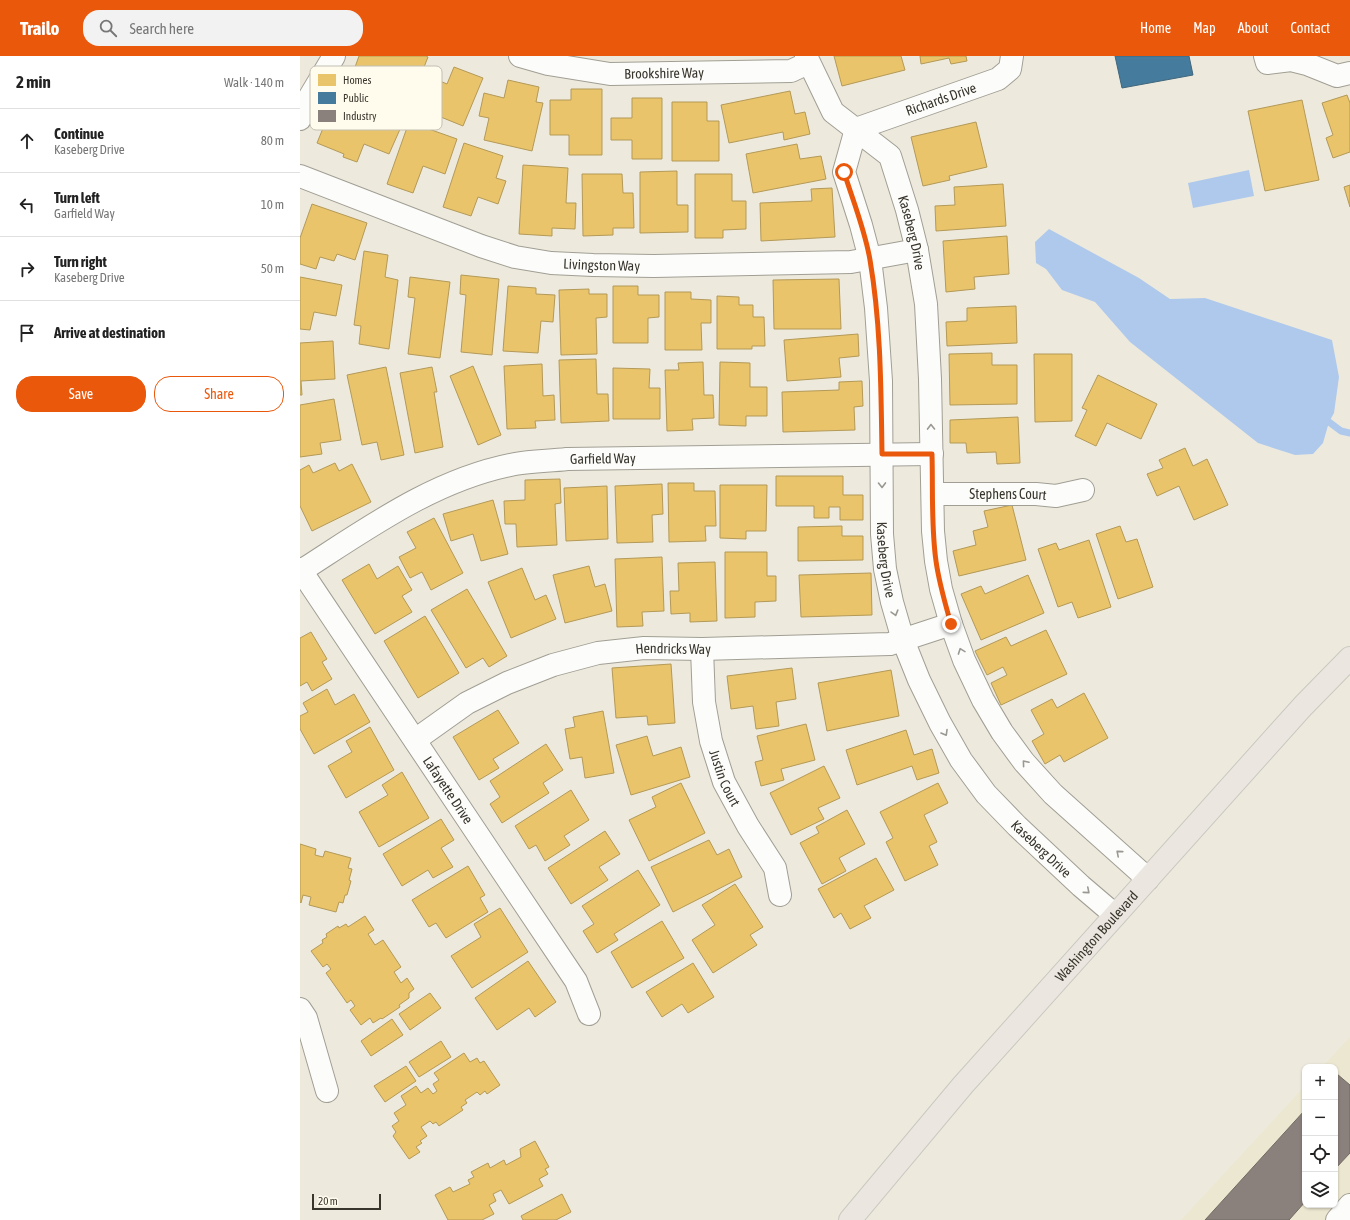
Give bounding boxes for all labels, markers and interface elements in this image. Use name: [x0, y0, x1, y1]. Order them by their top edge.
search box: [83, 10, 363, 46]
text: Trailo: [20, 17, 59, 39]
icon: search: [97, 17, 119, 39]
text: Search here: [129, 20, 194, 37]
text: Home: [1140, 20, 1171, 36]
text: Map: [1193, 20, 1216, 36]
text: About: [1238, 20, 1269, 36]
text: Contact: [1291, 20, 1330, 36]
street label: Brookshire Way: [624, 64, 704, 82]
legend: [310, 66, 442, 130]
text: 2 min: [16, 72, 51, 92]
text: Homes: [343, 74, 371, 86]
text: Walk · 140 m: [224, 75, 284, 90]
street label: Richards Drive: [904, 79, 978, 119]
text: Public: [343, 92, 369, 104]
text: Industry: [343, 110, 377, 122]
text: Continue: [54, 125, 104, 142]
icon: ahead: [16, 130, 38, 152]
text: 80 m: [261, 133, 284, 148]
text: Kaseberg Drive: [54, 142, 125, 157]
route start: [835, 163, 853, 181]
text: Turn left: [54, 189, 100, 206]
street label: Kaseberg Drive: [895, 193, 928, 271]
icon: left: [16, 194, 38, 216]
text: 10 m: [261, 197, 284, 212]
text: Garfield Way: [54, 206, 115, 221]
text: Turn right: [54, 253, 107, 270]
street label: Livingston Way: [563, 256, 640, 274]
icon: right: [16, 258, 38, 280]
text: 50 m: [261, 261, 284, 276]
text: Kaseberg Drive: [54, 270, 125, 285]
icon: arrive: [16, 322, 38, 344]
text: Arrive at destination: [54, 324, 165, 341]
button: Save: [16, 376, 146, 412]
button: Share: [154, 376, 284, 412]
one-way arrow: [927, 424, 936, 430]
street label: Garfield Way: [570, 450, 636, 467]
one-way arrow: [878, 482, 886, 488]
street label: Stephens Court: [969, 486, 1047, 503]
street label: Kaseberg Drive: [874, 522, 899, 599]
one-way arrow: [890, 610, 899, 617]
route end: [942, 615, 960, 633]
street label: Hendricks Way: [635, 640, 711, 657]
one-way arrow: [957, 647, 965, 654]
one-way arrow: [941, 729, 948, 736]
street label: Justin Court: [706, 748, 744, 809]
street label: Lafayette Drive: [420, 753, 476, 827]
one-way arrow: [1023, 760, 1030, 768]
street label: Kaseberg Drive: [1008, 817, 1075, 881]
one-way arrow: [1116, 851, 1123, 858]
one-way arrow: [1083, 887, 1090, 894]
street label: Washington Boulevard: [1052, 888, 1141, 985]
map controls: [1302, 1064, 1338, 1208]
button: +: [1302, 1064, 1338, 1100]
button: −: [1302, 1100, 1338, 1136]
button: locate: [1302, 1136, 1338, 1172]
button: layers: [1302, 1172, 1338, 1208]
scale bar: [312, 1192, 381, 1211]
text: 20 m: [318, 1195, 338, 1207]

